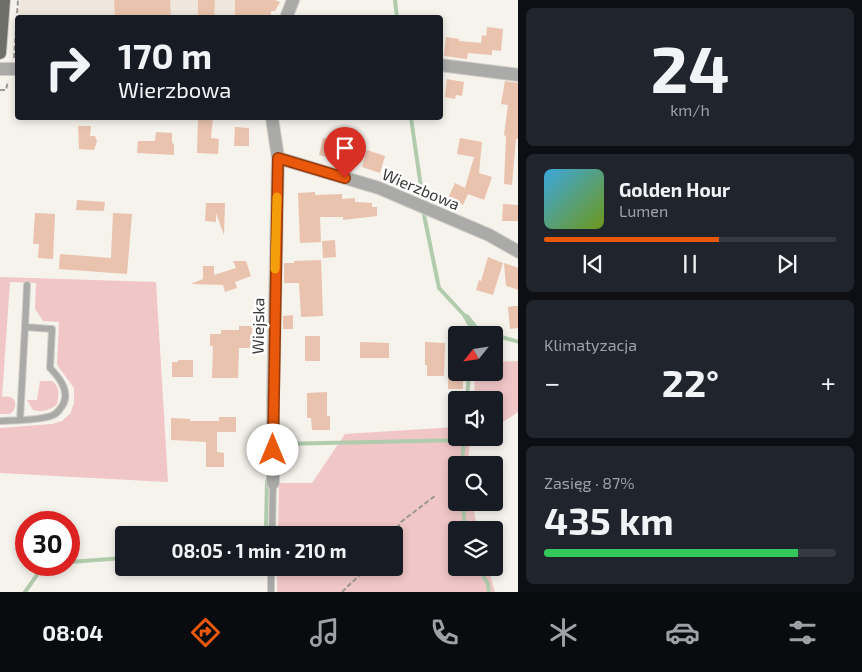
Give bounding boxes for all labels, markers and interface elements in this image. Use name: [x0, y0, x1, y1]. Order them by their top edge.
text: 24: [650, 28, 730, 106]
text: 170 m: [118, 34, 212, 76]
icon: right: [35, 35, 100, 100]
text: Wierzbowa: [118, 76, 231, 102]
text: km/h: [670, 100, 710, 119]
pin: [324, 127, 366, 178]
icon: arrive: [331, 134, 359, 162]
street label: Wierzbowa: [380, 164, 463, 213]
text: Golden Hour: [619, 178, 730, 201]
text: Lumen: [619, 201, 668, 220]
icon: previous: [579, 250, 607, 278]
icon: pause: [676, 250, 704, 278]
icon: next: [773, 250, 801, 278]
street label: Wiejska: [248, 297, 268, 355]
north arrow: [448, 326, 502, 381]
map controls: [448, 326, 503, 576]
text: Klimatyzacja: [544, 335, 637, 354]
text: 22°: [662, 359, 719, 405]
text: −: [544, 365, 560, 399]
text: +: [821, 365, 836, 399]
button: sound: [448, 391, 503, 446]
position arrow: [246, 423, 298, 475]
button: search: [448, 456, 503, 511]
text: Zasięg · 87%: [544, 473, 635, 492]
text: 435 km: [544, 497, 674, 543]
speed limit sign: 30: [15, 511, 80, 576]
button: layers: [448, 521, 503, 576]
text: 08:05 · 1 min · 210 m: [172, 539, 346, 562]
icon: directions: [188, 615, 223, 650]
icon: music: [307, 615, 342, 650]
icon: phone: [427, 615, 462, 650]
icon: climate: [546, 615, 581, 650]
icon: car: [665, 615, 700, 650]
icon: filters: [785, 615, 820, 650]
text: 08:04: [42, 619, 103, 645]

